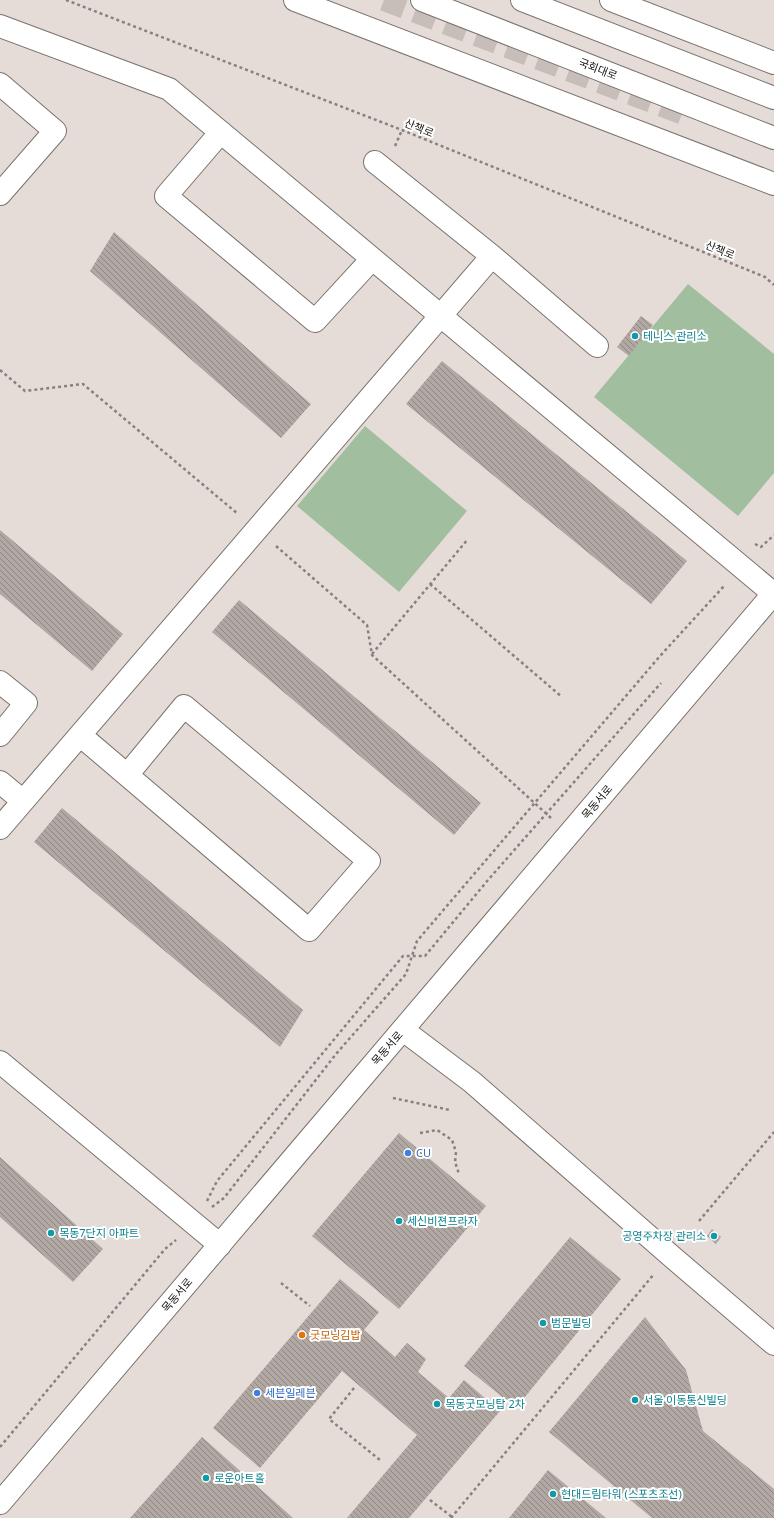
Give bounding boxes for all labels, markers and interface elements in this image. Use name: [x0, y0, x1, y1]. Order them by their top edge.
street label: 국회대로: [577, 54, 620, 83]
street label: 산책로: [402, 115, 436, 140]
street label: 산책로: [703, 237, 737, 262]
place label: 테니스 관리소: [643, 328, 707, 343]
marker: 테니스 관리소: [630, 331, 640, 341]
street label: 목동서로: [578, 781, 615, 822]
street label: 목동서로: [368, 1027, 406, 1068]
place label: CU: [416, 1145, 431, 1160]
marker: CU: [403, 1148, 413, 1158]
place label: 세신비젼프라자: [407, 1213, 478, 1228]
marker: 세신비젼프라자: [394, 1216, 404, 1226]
place label: 목동7단지 아파트: [59, 1225, 139, 1240]
marker: 목동7단지 아파트: [46, 1228, 56, 1238]
place label: 공영주차장 관리소: [622, 1228, 706, 1243]
marker: 공영주차장 관리소: [709, 1231, 719, 1241]
street label: 목동서로: [158, 1274, 195, 1315]
place label: 범문빌딩: [551, 1315, 591, 1330]
marker: 범문빌딩: [538, 1318, 548, 1328]
place label: 굿모닝김밥: [310, 1327, 361, 1342]
marker: 굿모닝김밥: [297, 1330, 307, 1340]
place label: 세븐일레븐: [265, 1385, 316, 1400]
marker: 세븐일레븐: [252, 1388, 262, 1398]
place label: 서울 이동통신빌딩: [643, 1392, 727, 1407]
marker: 서울 이동통신빌딩: [630, 1395, 640, 1405]
place label: 목동굿모닝탑 2차: [445, 1396, 525, 1411]
marker: 목동굿모닝탑 2차: [432, 1399, 442, 1409]
place label: 로운아트홀: [214, 1470, 265, 1485]
marker: 로운아트홀: [201, 1473, 211, 1483]
place label: 현대드림타워 (스포츠조선): [561, 1486, 682, 1501]
marker: 현대드림타워 (스포츠조선): [548, 1489, 558, 1499]

